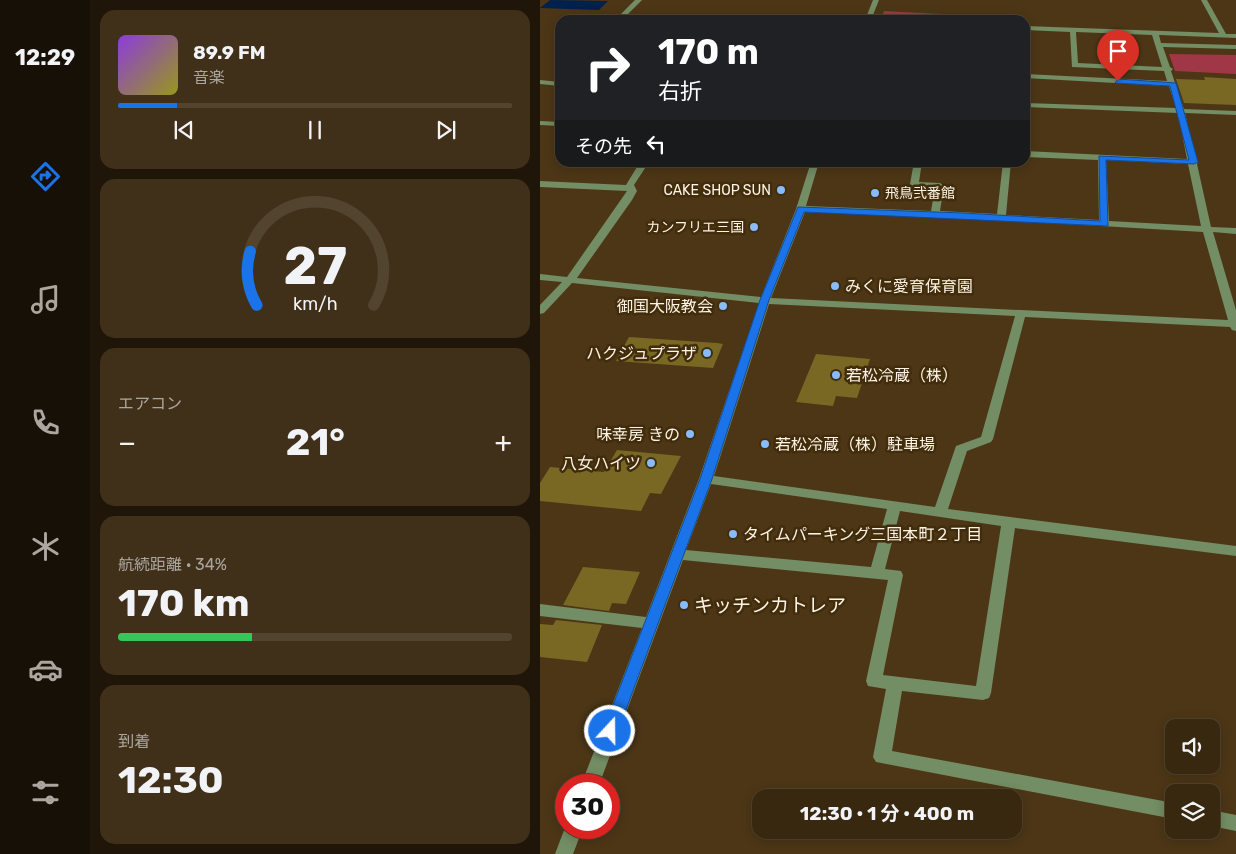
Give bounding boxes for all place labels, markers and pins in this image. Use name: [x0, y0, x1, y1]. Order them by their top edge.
pin: [1097, 30, 1139, 81]
place label: CAKE SHOP SUN: [664, 182, 771, 199]
marker: CAKE SHOP SUN: [775, 184, 787, 196]
place label: 飛鳥弐番館: [885, 185, 955, 202]
marker: 飛鳥弐番館: [869, 187, 881, 199]
place label: カンフリエ三国: [646, 219, 744, 236]
marker: カンフリエ三国: [748, 221, 760, 233]
place label: みくに愛育保育園: [845, 277, 973, 296]
marker: みくに愛育保育園: [829, 280, 841, 292]
place label: 御国大阪教会: [617, 297, 713, 316]
marker: 御国大阪教会: [717, 300, 729, 312]
place label: ハクジュプラザ: [586, 344, 697, 363]
marker: ハクジュプラザ: [701, 347, 713, 359]
place label: 若松冷蔵（株）: [846, 366, 958, 385]
marker: 若松冷蔵（株）: [830, 369, 842, 381]
place label: 味幸房 きの: [596, 425, 680, 444]
marker: 味幸房 きの: [684, 428, 696, 440]
place label: 若松冷蔵（株）駐車場: [775, 435, 935, 454]
marker: 若松冷蔵（株）駐車場: [759, 438, 771, 450]
place label: 八女ハイツ: [561, 454, 641, 473]
marker: 八女ハイツ: [645, 457, 657, 469]
place label: タイムパーキング三国本町２丁目: [743, 525, 982, 544]
marker: タイムパーキング三国本町２丁目: [727, 528, 739, 540]
place label: キッチンカトレア: [694, 594, 846, 617]
marker: キッチンカトレア: [678, 599, 690, 611]

